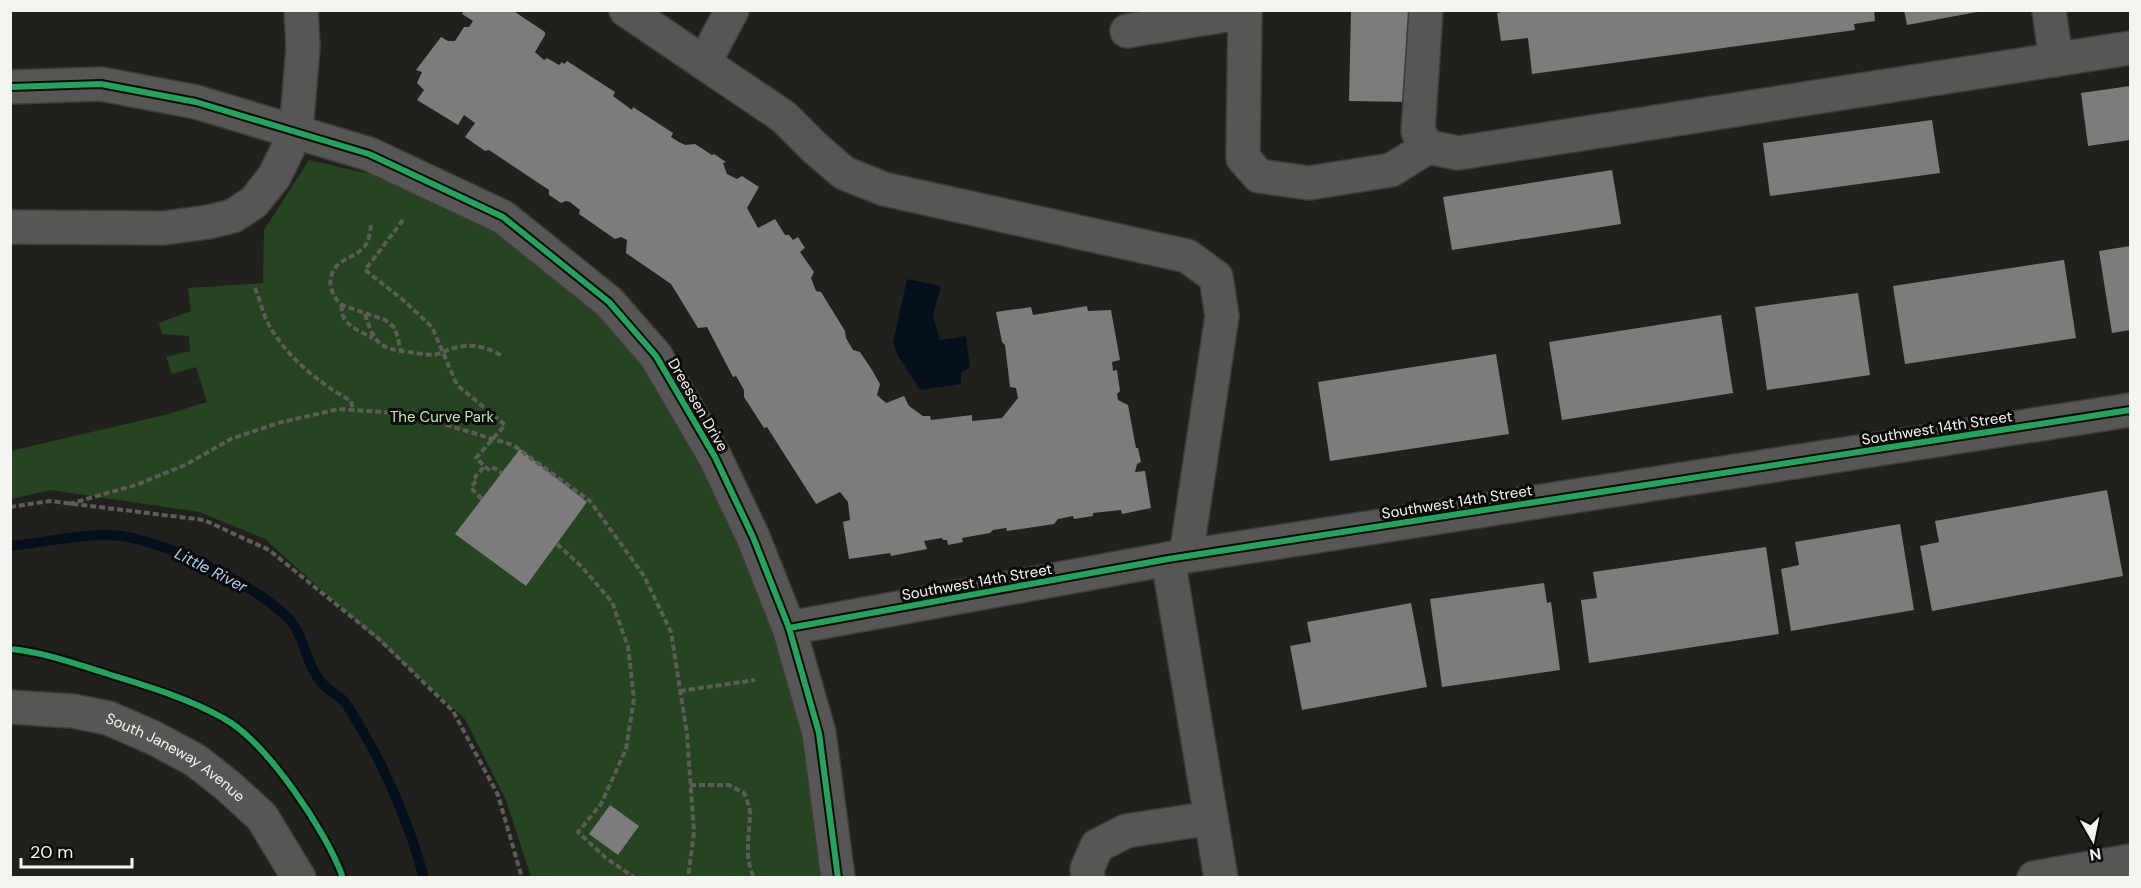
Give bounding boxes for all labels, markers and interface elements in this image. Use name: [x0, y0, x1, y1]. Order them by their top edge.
street label: Dreessen Drive: [663, 355, 733, 455]
street label: Southwest 14th Street: [1860, 406, 2014, 450]
park label: The Curve Park: [390, 407, 494, 427]
street label: Southwest 14th Street: [1380, 480, 1534, 524]
water label: Little River: [171, 543, 252, 598]
street label: Southwest 14th Street: [900, 559, 1054, 605]
street label: South Janeway Avenue: [102, 708, 249, 806]
north arrow: [2063, 810, 2123, 870]
scale bar: [21, 831, 132, 869]
text: 20 m: [30, 840, 73, 864]
text: N: [2088, 843, 2103, 866]

